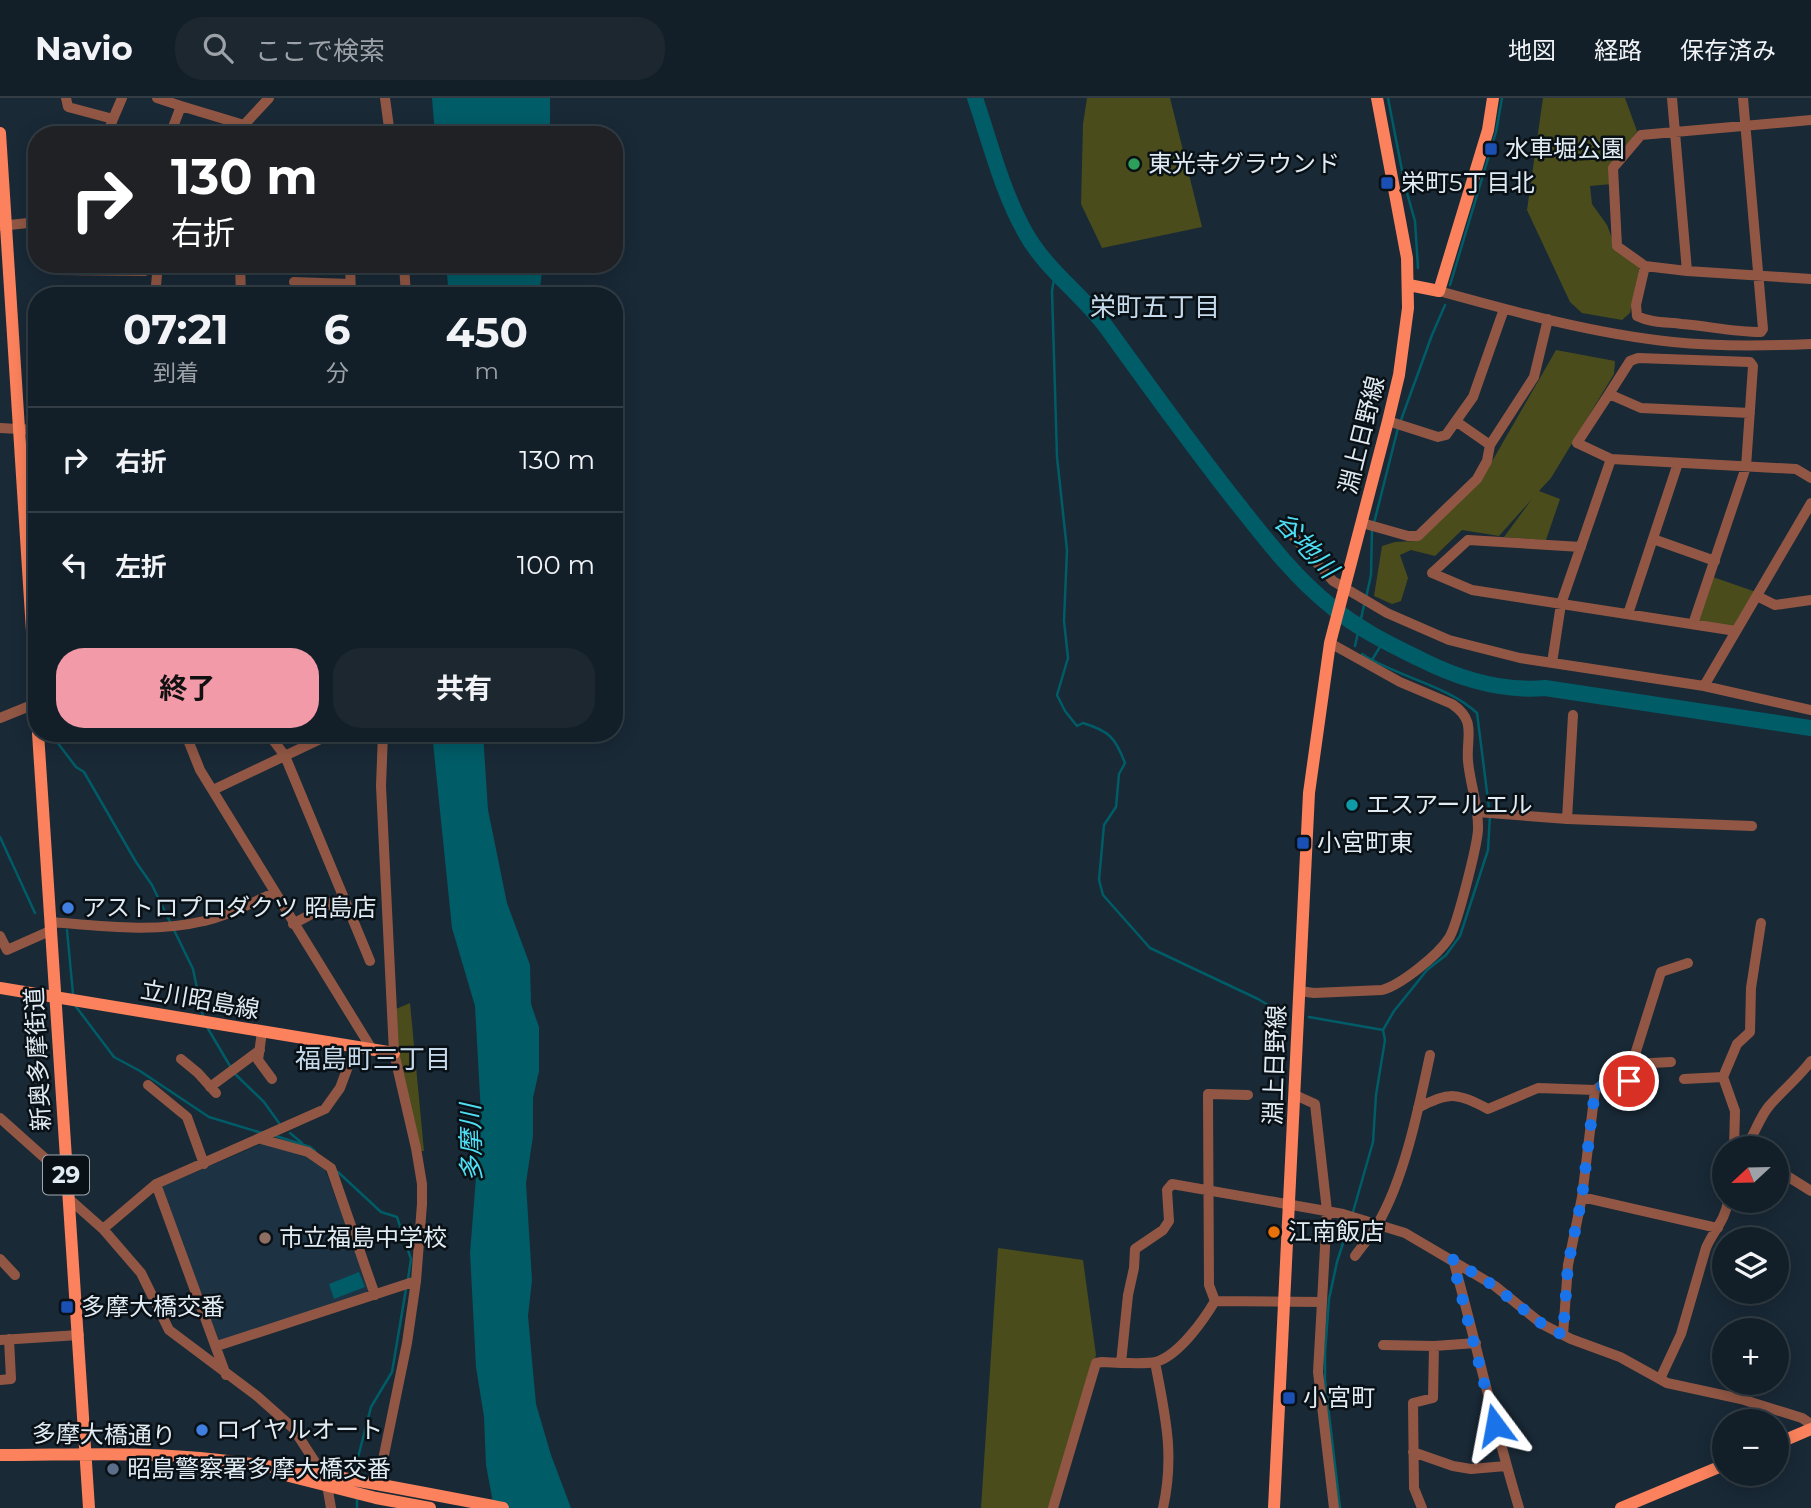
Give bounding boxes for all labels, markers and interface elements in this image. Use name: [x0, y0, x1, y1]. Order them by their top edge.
search box: [175, 17, 665, 80]
text: Navio: [35, 28, 133, 68]
icon: search: [199, 29, 237, 67]
text: ここで検索: [255, 35, 385, 67]
text: 地図: [1508, 36, 1556, 65]
text: 経路: [1594, 36, 1642, 65]
text: 保存済み: [1680, 36, 1776, 65]
place label: 水車堀公園: [1505, 134, 1625, 163]
marker: 水車堀公園: [1483, 141, 1499, 157]
text: 130 m: [171, 147, 318, 206]
place label: 東光寺グラウンド: [1148, 149, 1340, 178]
icon: right: [56, 154, 147, 245]
marker: 東光寺グラウンド: [1126, 156, 1142, 172]
place label: 栄町5丁目北: [1401, 168, 1535, 197]
marker: 栄町5丁目北: [1379, 175, 1395, 191]
text: 右折: [171, 213, 235, 252]
district label: 栄町五丁目: [1090, 291, 1220, 323]
text: 07:21: [123, 303, 229, 355]
text: 6: [324, 303, 351, 355]
text: 450: [446, 306, 528, 358]
text: m: [475, 357, 499, 385]
text: 到着: [153, 359, 199, 387]
text: 分: [326, 359, 349, 387]
street label: 淵上日野線: [1333, 373, 1390, 497]
icon: right: [56, 441, 94, 479]
text: 130 m: [519, 444, 595, 476]
text: 右折: [115, 446, 167, 478]
water label: 谷地川: [1268, 506, 1346, 587]
icon: left: [56, 546, 94, 584]
text: 100 m: [517, 549, 595, 581]
text: 左折: [115, 551, 167, 583]
button: 終了: [56, 648, 319, 728]
button: 共有: [333, 648, 595, 728]
place label: エスアールエル: [1366, 790, 1533, 819]
marker: エスアールエル: [1344, 797, 1360, 813]
place label: 小宮町東: [1317, 828, 1413, 857]
marker: 小宮町東: [1295, 835, 1311, 851]
place label: アストロプロダクツ 昭島店: [82, 893, 376, 922]
marker: アストロプロダクツ 昭島店: [60, 900, 76, 916]
street label: 立川昭島線: [138, 975, 262, 1024]
street label: 新奥多摩街道: [19, 986, 56, 1132]
street label: 淵上日野線: [1258, 1005, 1291, 1125]
district label: 福島町三丁目: [295, 1043, 451, 1075]
pin: [1599, 1051, 1659, 1111]
icon: arrive: [1610, 1062, 1648, 1100]
water label: 多摩川: [454, 1101, 488, 1182]
north arrow: [1712, 1136, 1788, 1213]
map controls: [1712, 1136, 1789, 1486]
road number: 29: [43, 1156, 89, 1194]
place label: 江南飯店: [1288, 1217, 1384, 1246]
place label: 市立福島中学校: [279, 1223, 447, 1252]
marker: 江南飯店: [1266, 1224, 1282, 1240]
button: layers: [1712, 1227, 1789, 1304]
marker: 市立福島中学校: [257, 1230, 273, 1246]
place label: 多摩大橋交番: [81, 1292, 225, 1321]
marker: 多摩大橋交番: [59, 1299, 75, 1315]
button: +: [1712, 1318, 1789, 1395]
place label: 小宮町: [1303, 1383, 1375, 1412]
position arrow: [1458, 1388, 1532, 1462]
marker: 小宮町: [1281, 1390, 1297, 1406]
button: −: [1712, 1409, 1789, 1486]
place label: ロイヤルオート: [216, 1415, 383, 1444]
street label: 多摩大橋通り: [32, 1419, 176, 1450]
marker: ロイヤルオート: [194, 1422, 210, 1438]
place label: 昭島警察署多摩大橋交番: [127, 1454, 391, 1483]
marker: 昭島警察署多摩大橋交番: [105, 1461, 121, 1477]

